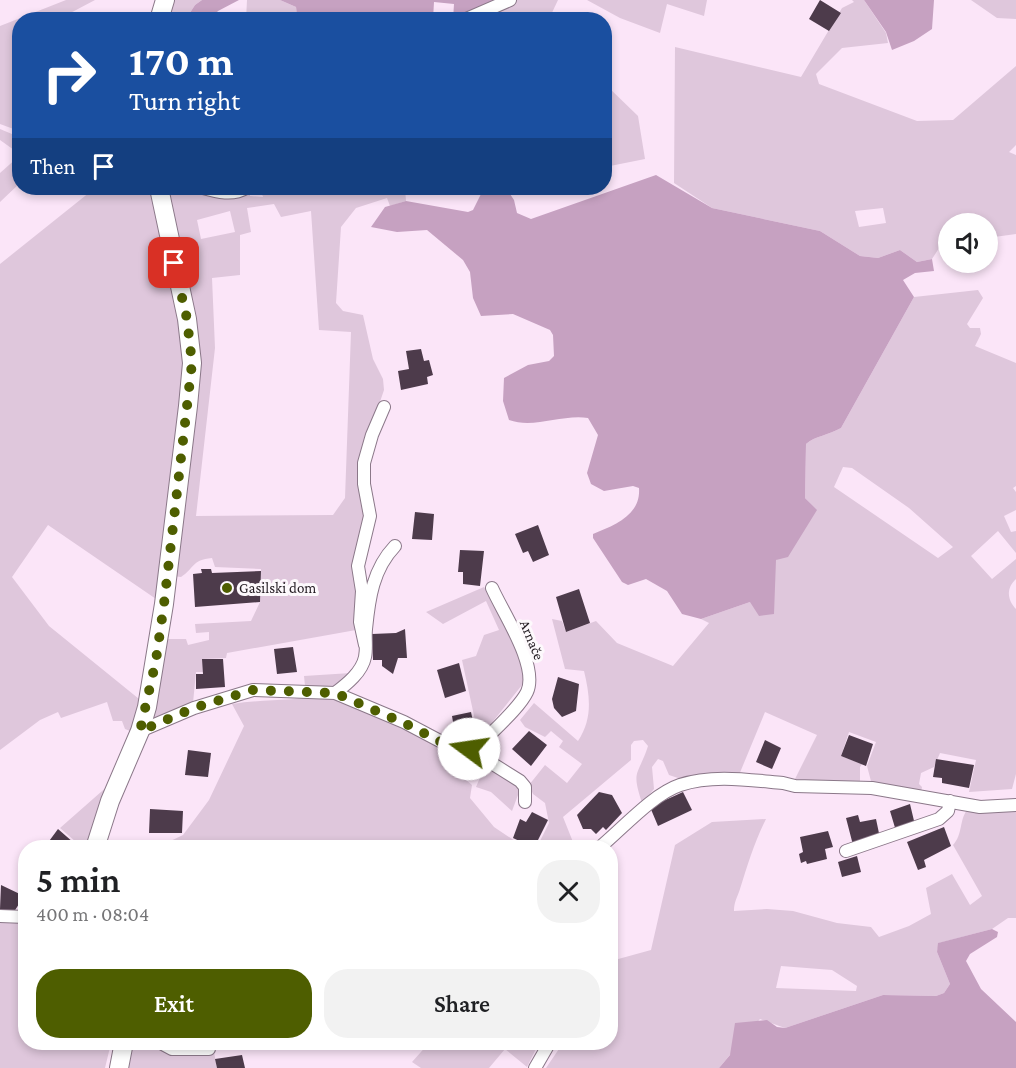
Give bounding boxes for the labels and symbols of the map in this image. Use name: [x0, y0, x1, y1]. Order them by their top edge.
pin: [148, 237, 199, 288]
place label: Gasilski dom: [239, 580, 316, 596]
marker: Gasilski dom: [220, 581, 234, 595]
street label: Arnače: [517, 618, 547, 663]
position arrow: [437, 717, 501, 781]

